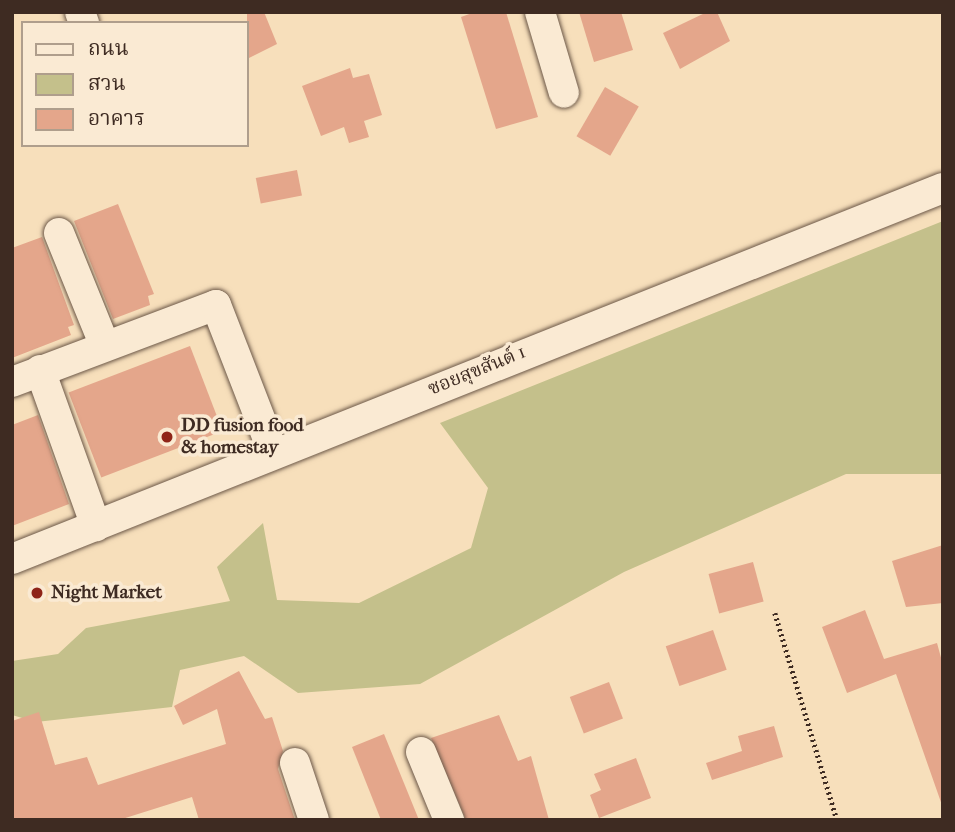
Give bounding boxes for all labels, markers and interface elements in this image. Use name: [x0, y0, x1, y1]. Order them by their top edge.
legend: [21, 21, 248, 147]
text: ถนน: [88, 36, 129, 60]
text: สวน: [88, 71, 126, 95]
text: อาคาร: [88, 106, 145, 130]
street label: ซอยสุขสันต์ 1: [425, 341, 529, 401]
place label: DD fusion food & homestay: [181, 415, 304, 459]
marker: DD fusion food & homestay: [159, 429, 175, 445]
place label: Night Market: [51, 582, 162, 604]
marker: Night Market: [29, 585, 45, 601]

